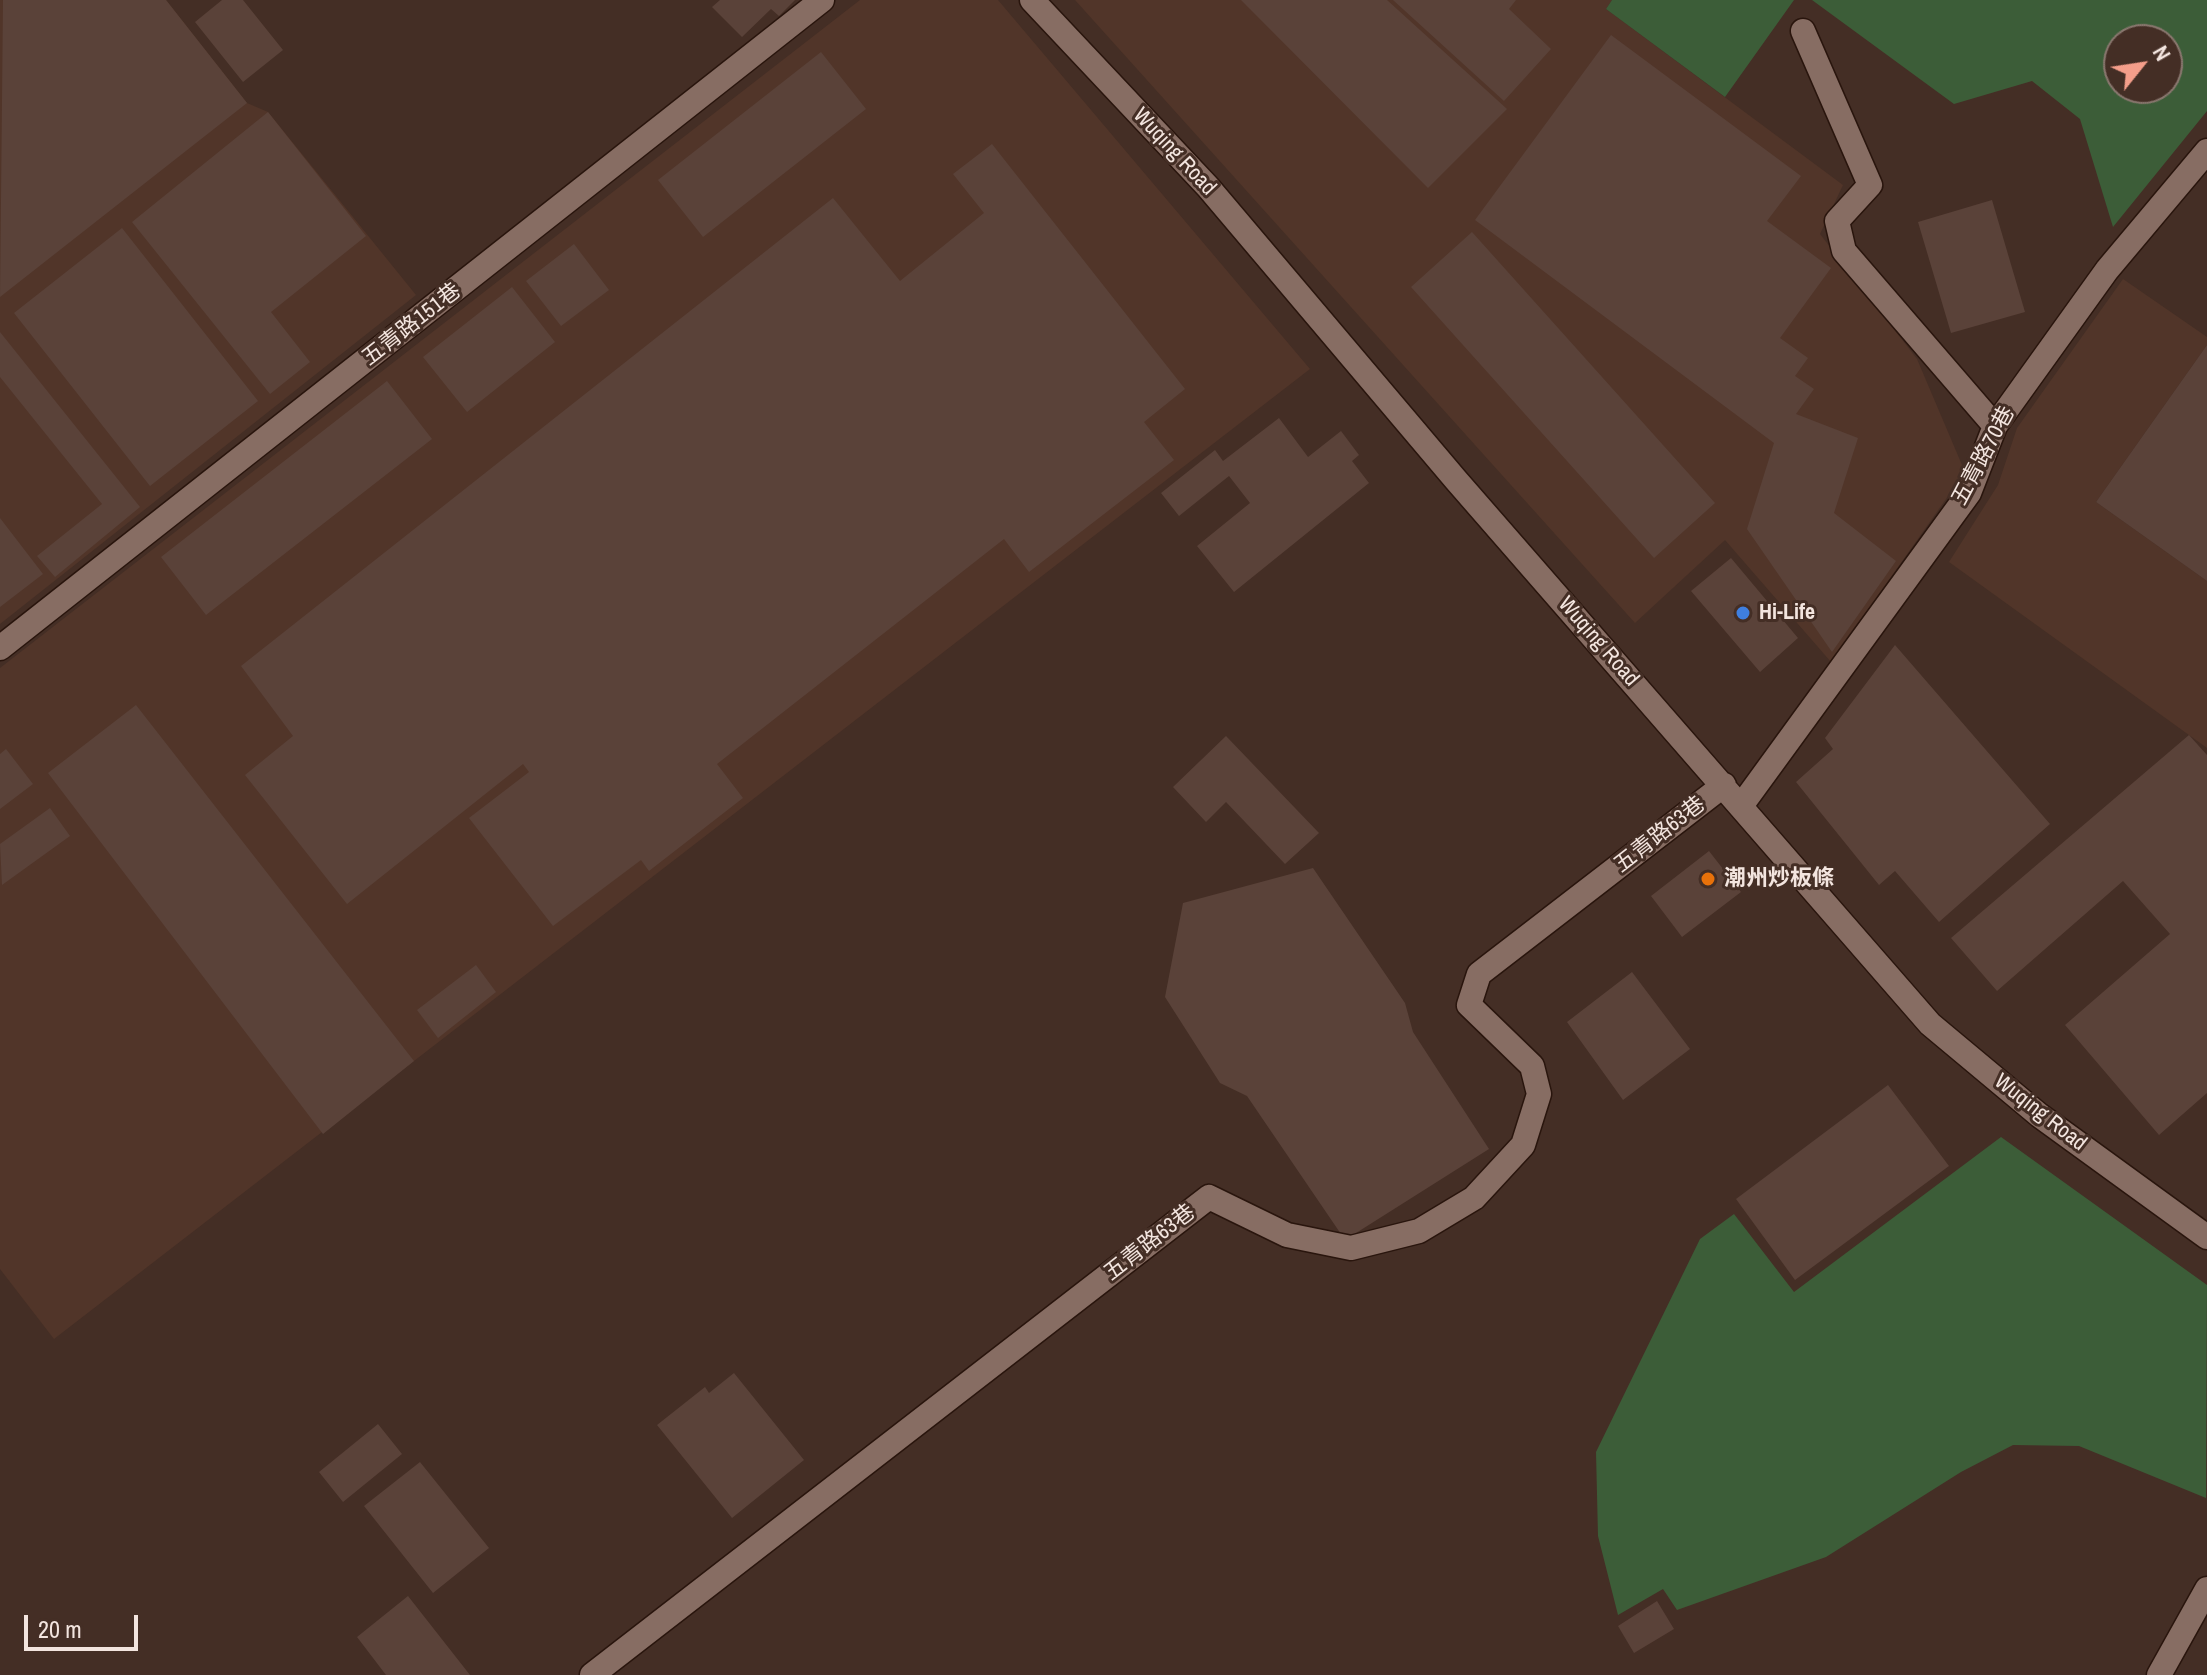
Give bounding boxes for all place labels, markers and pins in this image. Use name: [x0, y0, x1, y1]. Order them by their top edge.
place label: Hi-Life: [1759, 600, 1815, 626]
marker: Hi-Life: [1734, 604, 1752, 622]
place label: 潮州炒板條: [1724, 866, 1834, 892]
marker: 潮州炒板條: [1699, 870, 1717, 888]

